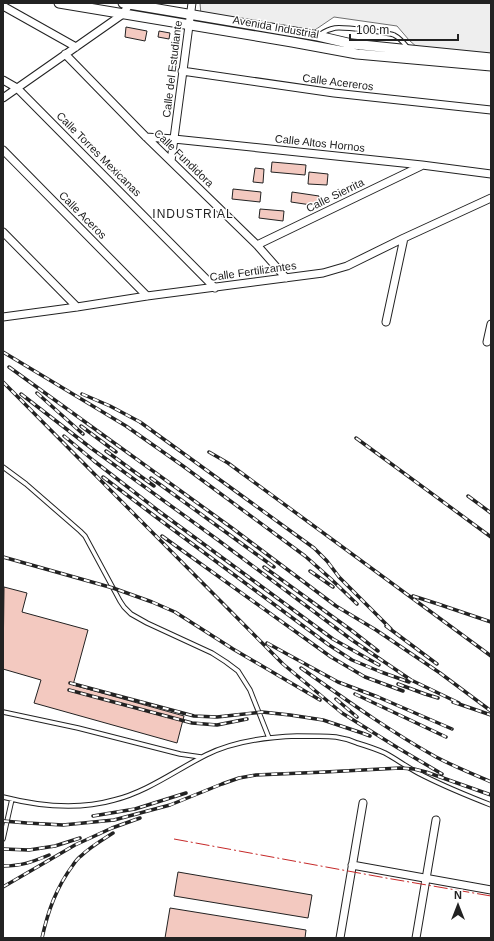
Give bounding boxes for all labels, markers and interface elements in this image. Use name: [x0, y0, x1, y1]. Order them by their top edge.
street label: Avenida Industrial: [232, 14, 320, 40]
scale bar: [350, 16, 458, 42]
street label: Calle del Estudiante: [160, 20, 184, 118]
text: 100 m: [356, 23, 389, 37]
street label: Calle Acereros: [302, 72, 375, 92]
street label: Calle Torres Mexicanas: [54, 109, 144, 199]
street label: Calle Fundidora: [152, 127, 217, 190]
street label: Calle Altos Hornos: [274, 132, 366, 154]
street label: Calle Sierrita: [304, 175, 367, 214]
street label: Calle Aceros: [57, 189, 109, 241]
district label: INDUSTRIAL: [152, 207, 234, 221]
street label: Calle Fertilizantes: [209, 259, 298, 283]
north arrow: [438, 885, 478, 925]
text: N: [454, 889, 462, 901]

